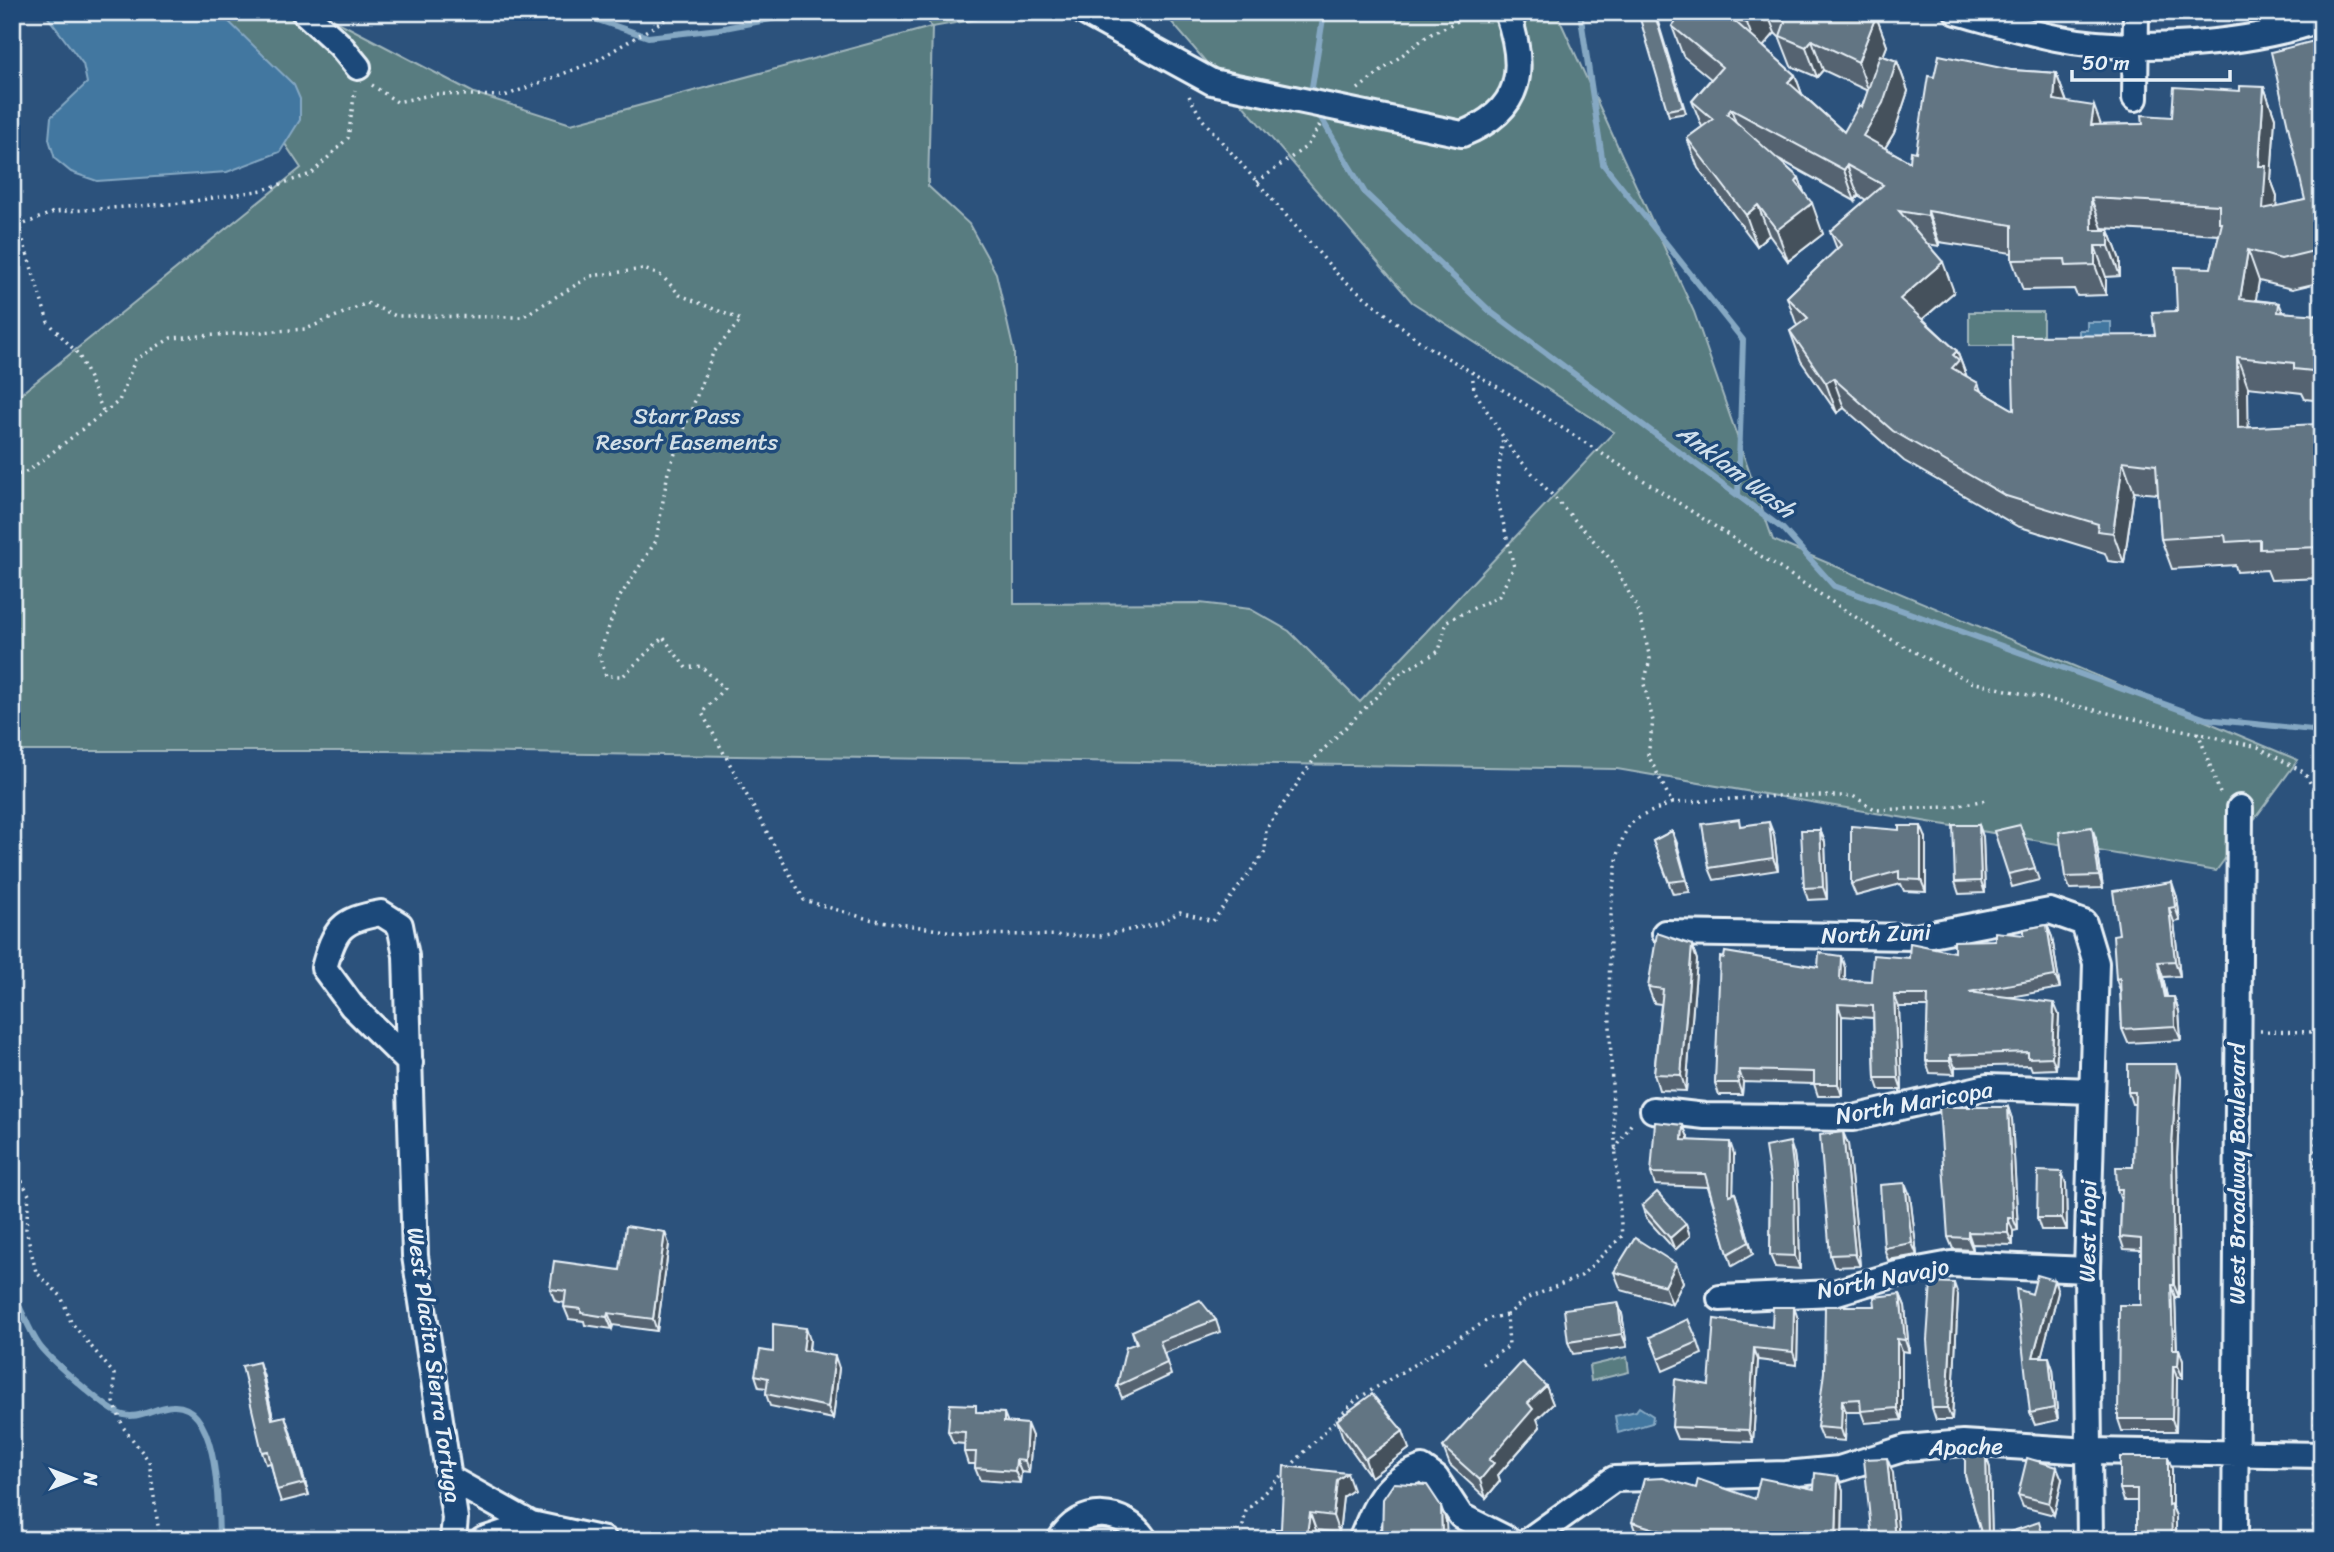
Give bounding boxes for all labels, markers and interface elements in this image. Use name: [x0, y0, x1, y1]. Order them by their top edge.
scale bar: [2072, 38, 2229, 82]
text: 50 m: [2082, 44, 2130, 82]
park label: Starr Pass Resort Easements: [596, 396, 778, 463]
water label: Anklam Wash: [1667, 412, 1806, 531]
street label: North Zuni: [1821, 912, 1932, 956]
street label: West Broadway Boulevard: [2217, 1041, 2258, 1305]
street label: North Maricopa: [1832, 1069, 1996, 1137]
street label: West Hopi: [2067, 1179, 2109, 1283]
street label: West Placita Sierra Tortuga: [394, 1224, 474, 1506]
street label: North Navajo: [1813, 1246, 1953, 1312]
street label: Apache: [1928, 1426, 2004, 1468]
north arrow: [38, 1444, 108, 1514]
text: N: [74, 1471, 107, 1486]

